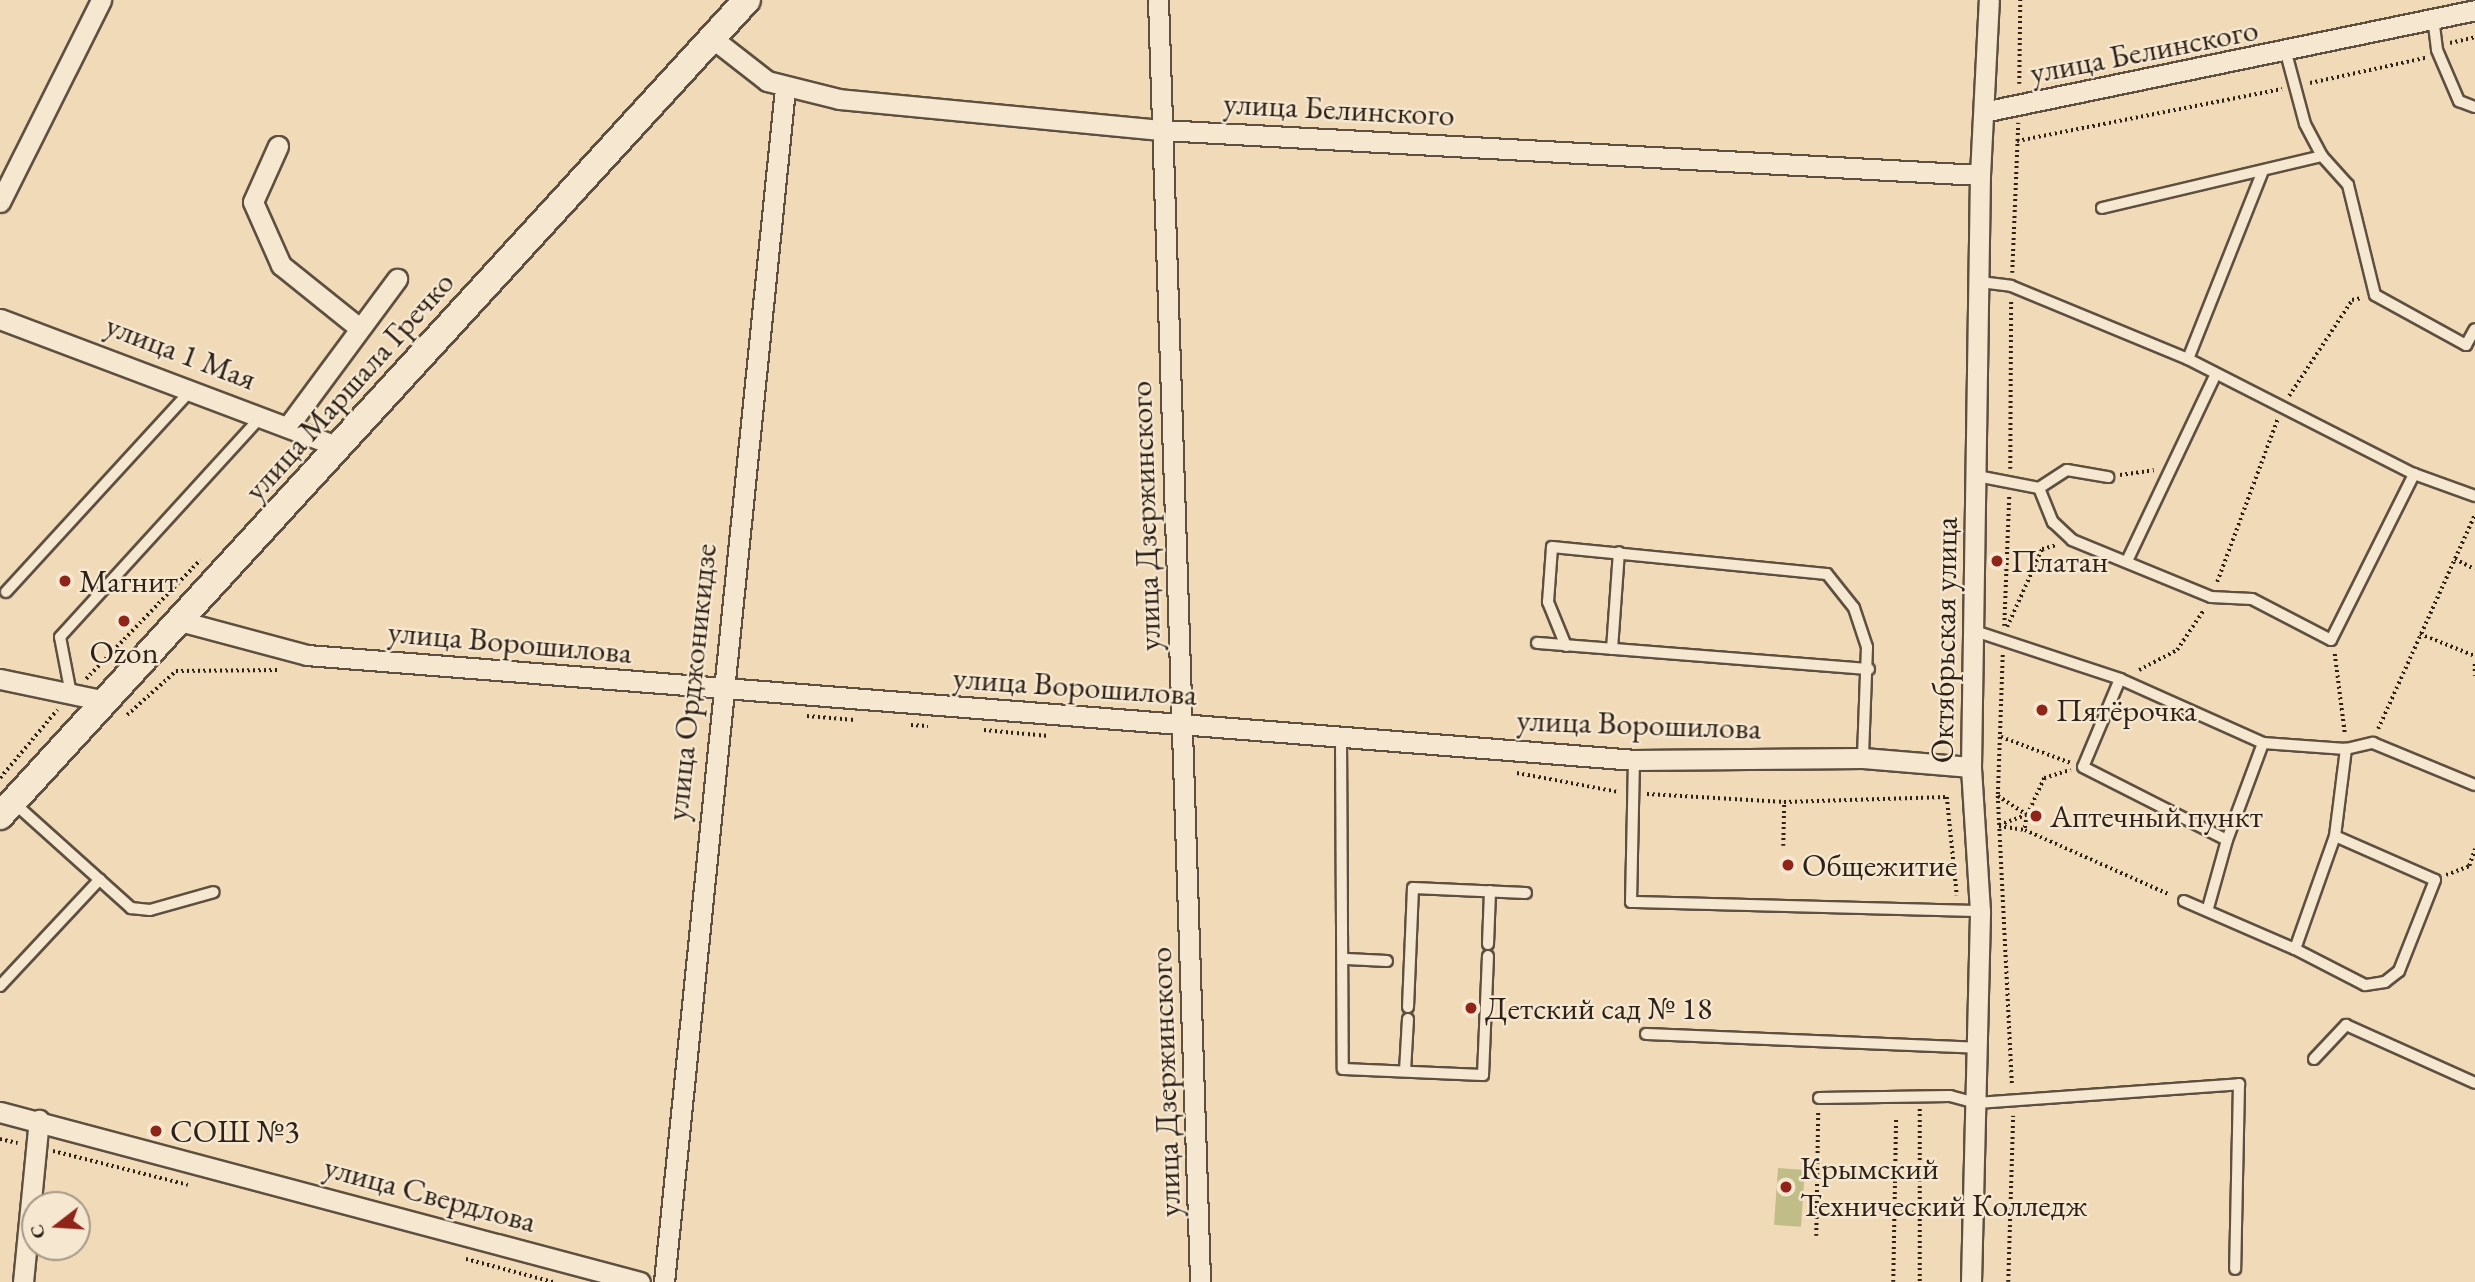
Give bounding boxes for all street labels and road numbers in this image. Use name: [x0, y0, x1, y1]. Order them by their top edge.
street label: улица Белинского: [2027, 10, 2261, 92]
street label: улица Белинского: [1222, 84, 1456, 134]
street label: улица Маршала Гречко: [236, 263, 462, 509]
street label: улица 1 Мая: [100, 306, 262, 398]
street label: улица Дзержинского: [1121, 380, 1169, 652]
street label: Октябрьская улица: [1923, 516, 1965, 764]
street label: улица Орджоникидзе: [657, 541, 725, 823]
street label: улица Ворошилова: [386, 612, 634, 672]
street label: улица Ворошилова: [952, 658, 1198, 714]
street label: улица Ворошилова: [1516, 701, 1762, 747]
street label: улица Дзержинского: [1141, 946, 1189, 1218]
street label: улица Свердлова: [320, 1147, 540, 1241]

